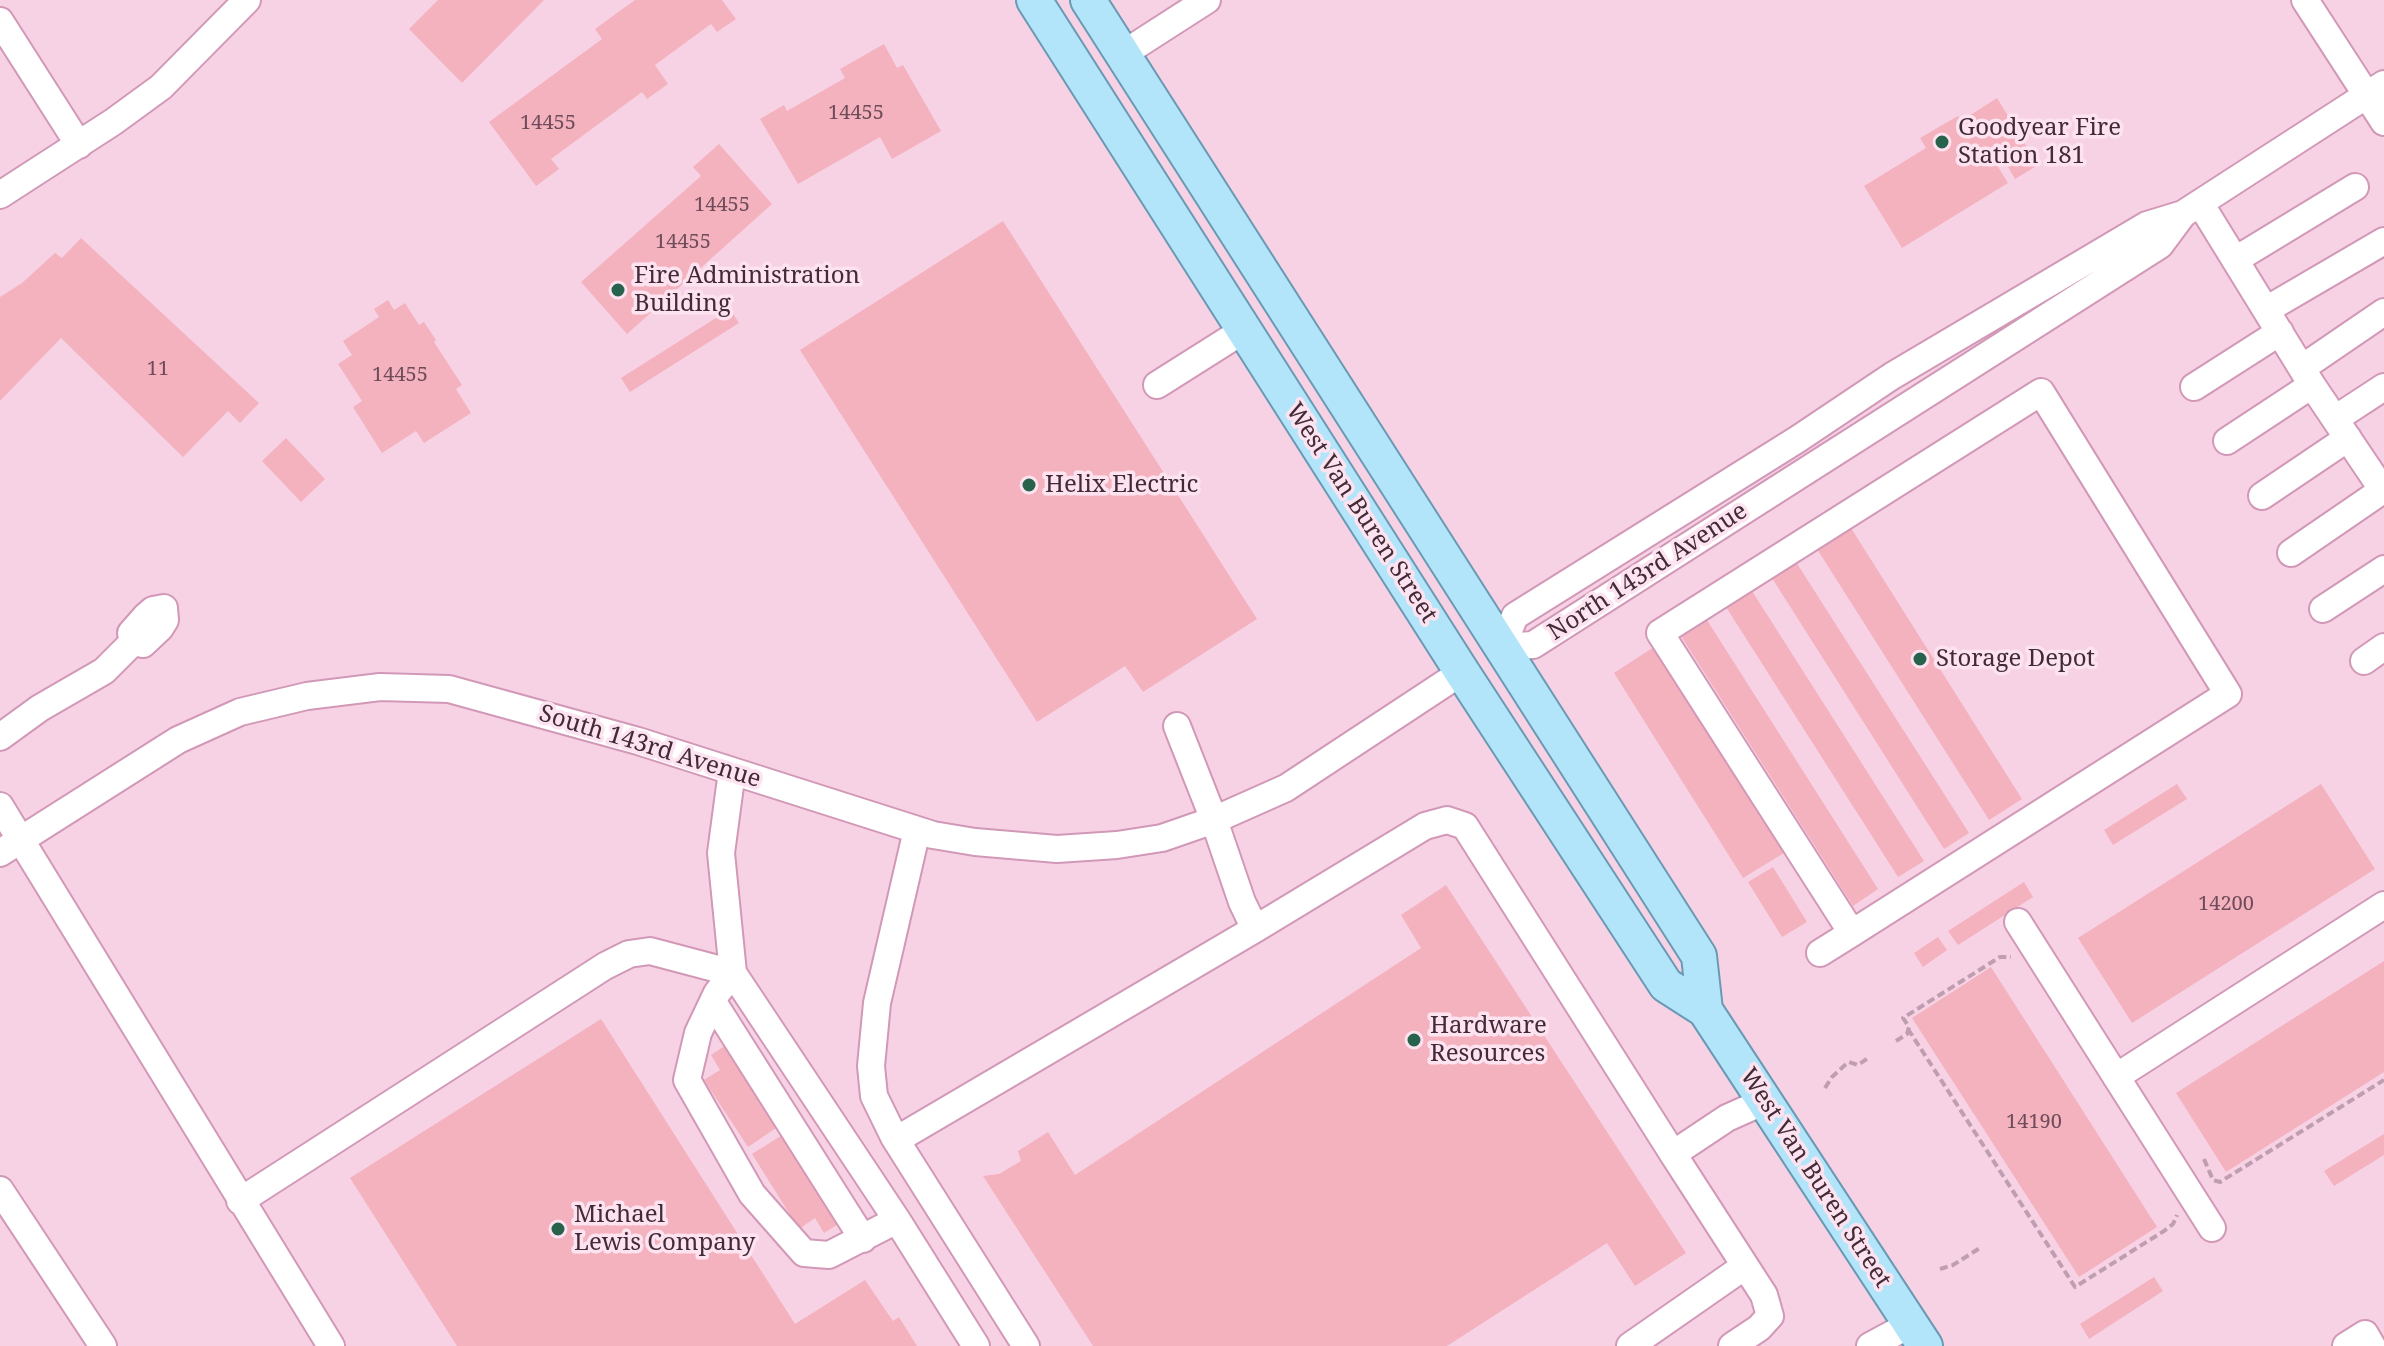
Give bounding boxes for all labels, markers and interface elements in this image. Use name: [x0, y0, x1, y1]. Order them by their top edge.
house number: 14455: [828, 101, 884, 125]
house number: 14455: [520, 111, 576, 135]
place label: Goodyear Fire Station 181: [1958, 114, 2121, 170]
marker: Goodyear Fire Station 181: [1933, 133, 1951, 151]
house number: 14455: [694, 193, 750, 217]
house number: 14455: [655, 230, 711, 254]
place label: Fire Administration Building: [634, 262, 860, 318]
marker: Fire Administration Building: [609, 281, 627, 299]
house number: 11: [147, 357, 169, 381]
house number: 14455: [372, 363, 428, 387]
street label: West Van Buren Street: [1279, 398, 1443, 628]
place label: Helix Electric: [1045, 471, 1198, 499]
marker: Helix Electric: [1020, 476, 1038, 494]
street label: North 143rd Avenue: [1543, 497, 1753, 647]
place label: Storage Depot: [1936, 645, 2095, 673]
marker: Storage Depot: [1911, 650, 1929, 668]
street label: South 143rd Avenue: [536, 700, 764, 794]
house number: 14200: [2198, 892, 2254, 916]
place label: Hardware Resources: [1430, 1012, 1547, 1068]
marker: Hardware Resources: [1405, 1031, 1423, 1049]
street label: West Van Buren Street: [1733, 1063, 1897, 1293]
house number: 14190: [2006, 1110, 2062, 1134]
place label: Michael Lewis Company: [574, 1201, 755, 1257]
marker: Michael Lewis Company: [549, 1220, 567, 1238]

